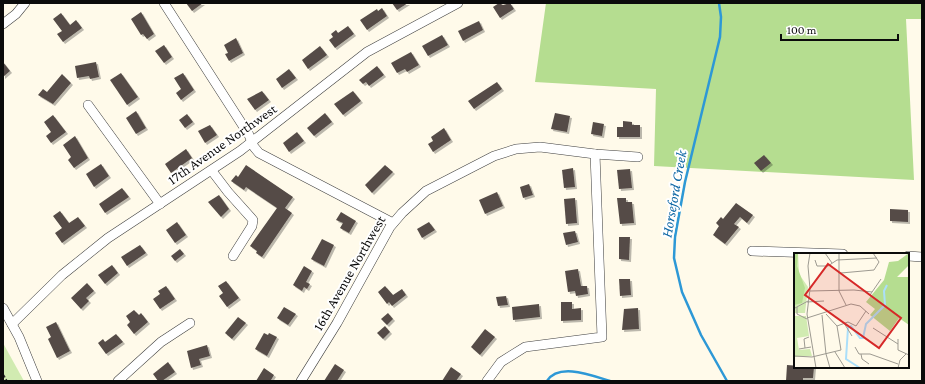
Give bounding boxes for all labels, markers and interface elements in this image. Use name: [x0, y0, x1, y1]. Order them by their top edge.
scale bar: [781, 16, 898, 42]
text: 100 m: [787, 23, 817, 37]
street label: 17th Avenue Northwest: [164, 100, 280, 188]
water label: Horseford Creek: [658, 148, 691, 239]
street label: 16th Avenue Northwest: [310, 212, 389, 333]
inset map: [794, 253, 909, 368]

